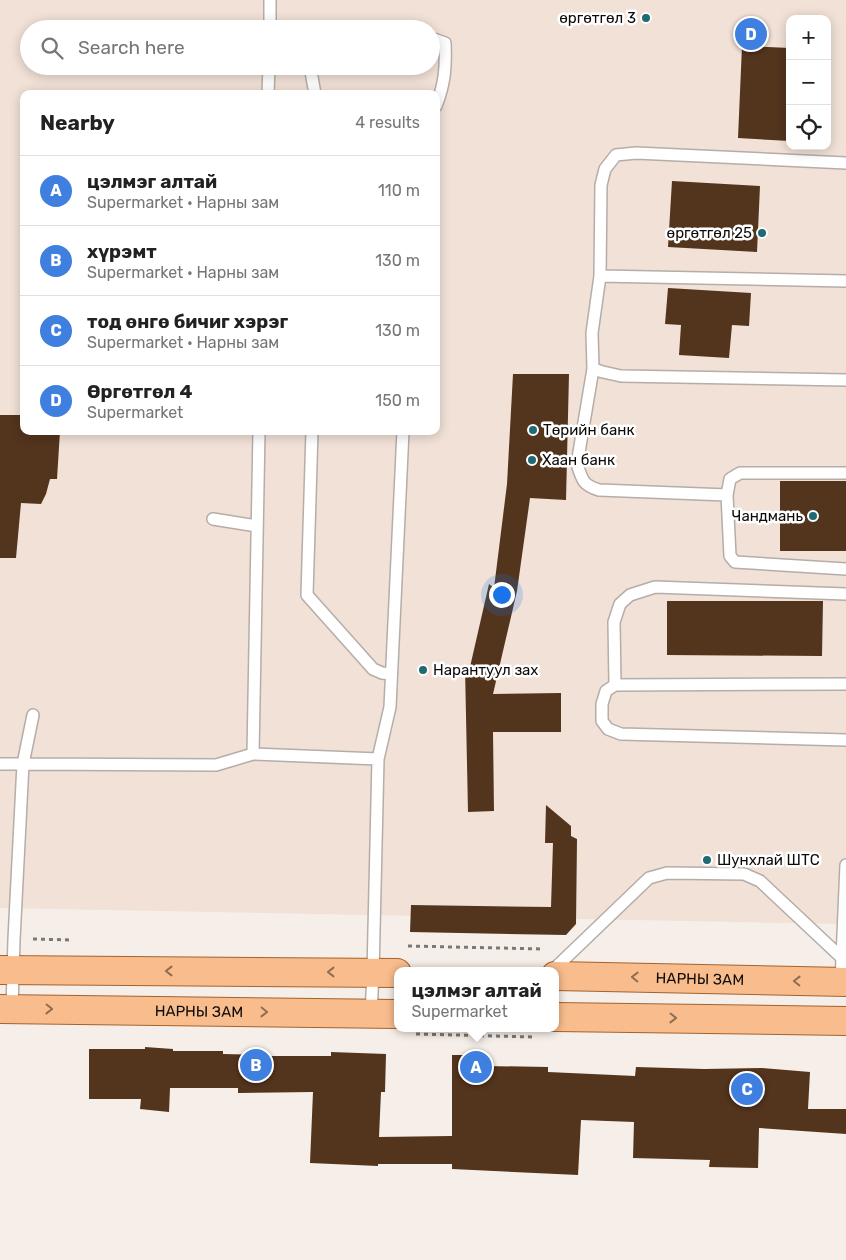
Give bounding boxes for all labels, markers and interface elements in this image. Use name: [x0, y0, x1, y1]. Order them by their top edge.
place label: өргөтгөл 3: [559, 9, 636, 27]
marker: өргөтгөл 3: [640, 12, 652, 24]
pin: D: [735, 15, 767, 53]
map controls: [786, 15, 831, 150]
button: +: [786, 15, 831, 60]
search box: [20, 20, 440, 75]
icon: search: [38, 34, 66, 62]
text: Search here: [78, 36, 185, 59]
button: −: [786, 60, 831, 105]
button: locate: [786, 105, 831, 150]
text: Nearby: [40, 110, 115, 135]
text: 4 results: [355, 113, 420, 132]
text: цэлмэг алтай: [87, 170, 217, 193]
text: A: [50, 181, 62, 200]
text: 110 m: [378, 181, 420, 200]
text: Supermarket · Нарны зам: [87, 193, 279, 212]
place label: өргөтгөл 25: [667, 224, 752, 242]
marker: өргөтгөл 25: [756, 227, 768, 239]
text: хүрэмт: [87, 240, 157, 263]
text: B: [50, 251, 62, 270]
text: 130 m: [375, 251, 420, 270]
text: Supermarket · Нарны зам: [87, 263, 279, 282]
text: тод өнгө бичиг хэрэг: [87, 310, 288, 333]
text: C: [50, 321, 62, 340]
text: 130 m: [375, 321, 420, 340]
text: Supermarket · Нарны зам: [87, 333, 279, 352]
text: Өргөтгөл 4: [87, 380, 193, 403]
text: D: [50, 391, 62, 410]
text: 150 m: [375, 391, 420, 410]
text: Supermarket: [87, 403, 183, 422]
place label: Төрийн банк: [543, 421, 635, 439]
marker: Төрийн банк: [527, 424, 539, 436]
place label: Хаан банк: [542, 451, 615, 469]
marker: Хаан банк: [526, 454, 538, 466]
place label: Чандмань: [732, 507, 803, 525]
marker: Чандмань: [807, 510, 819, 522]
your location: [489, 582, 515, 608]
place label: Нарантуул зах: [433, 661, 538, 679]
marker: Нарантуул зах: [417, 664, 429, 676]
place label: Шунхлай ШТС: [717, 851, 820, 869]
marker: Шунхлай ШТС: [701, 854, 713, 866]
one-way arrow: [164, 966, 172, 976]
one-way arrow: [327, 967, 334, 977]
popup: [394, 967, 559, 1032]
street label: НАРНЫ ЗАМ: [656, 969, 744, 989]
one-way arrow: [631, 972, 639, 983]
one-way arrow: [793, 976, 801, 986]
text: цэлмэг алтай: [411, 979, 542, 1002]
street label: НАРНЫ ЗАМ: [155, 1002, 243, 1021]
text: Supermarket: [411, 1002, 508, 1021]
one-way arrow: [45, 1004, 53, 1014]
one-way arrow: [260, 1007, 268, 1018]
one-way arrow: [670, 1013, 678, 1023]
pin: B: [240, 1046, 272, 1084]
pin: A: [460, 1048, 492, 1086]
pin: C: [731, 1070, 763, 1108]

